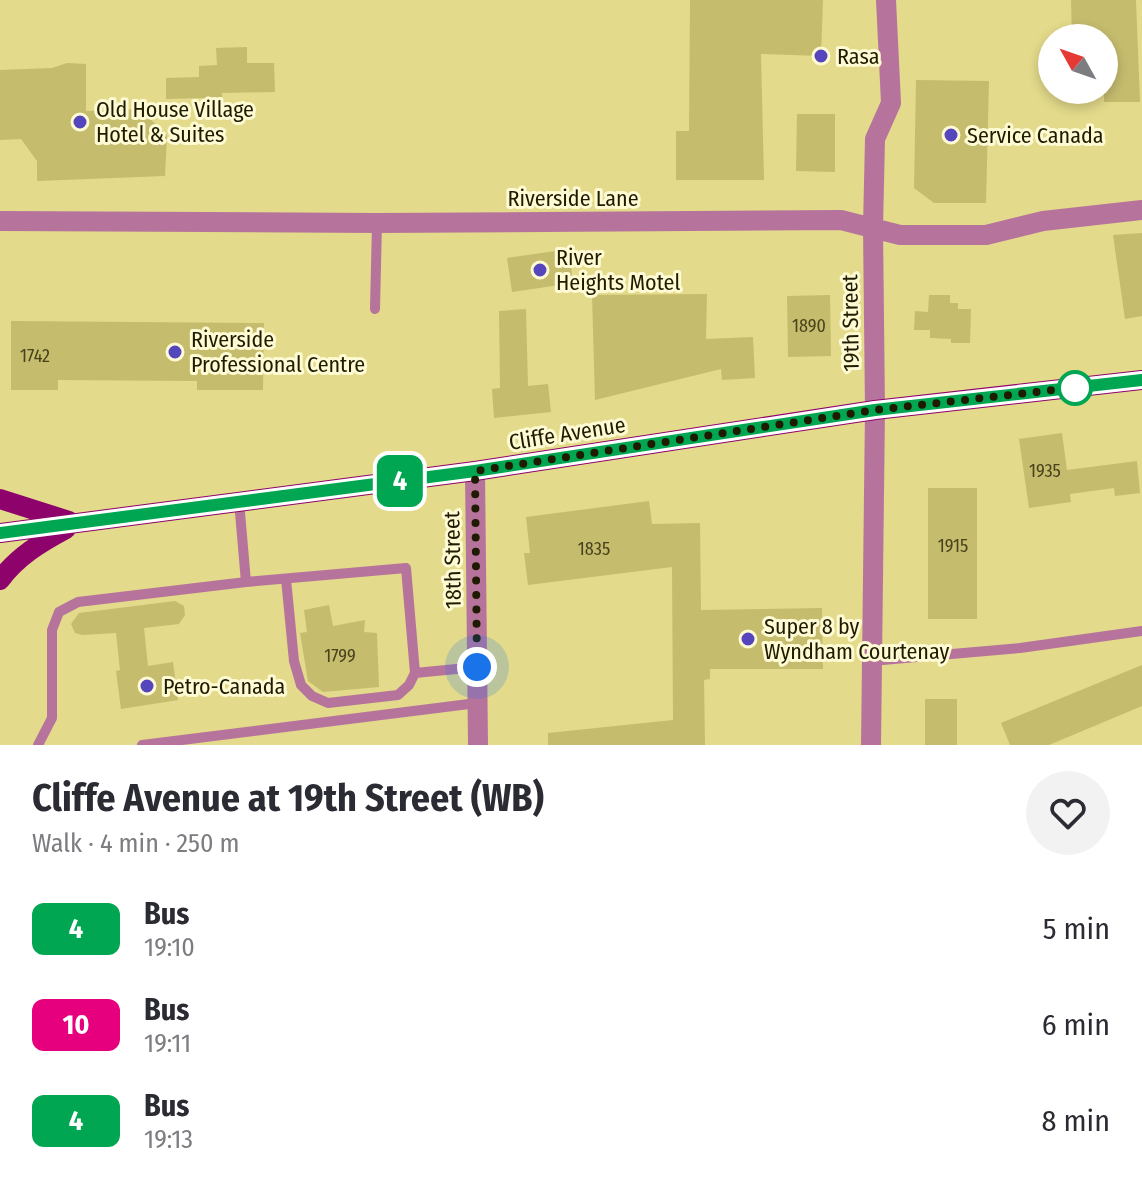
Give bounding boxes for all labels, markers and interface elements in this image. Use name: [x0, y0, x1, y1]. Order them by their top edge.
north arrow: [1038, 24, 1118, 104]
map controls: [1038, 24, 1118, 104]
place label: Rasa: [837, 43, 879, 70]
marker: Rasa: [812, 47, 830, 65]
place label: Old House Village Hotel & Suites: [96, 96, 254, 148]
marker: Old House Village Hotel & Suites: [71, 113, 89, 131]
place label: Service Canada: [967, 122, 1104, 149]
marker: Service Canada: [942, 126, 960, 144]
street label: Riverside Lane: [507, 185, 639, 212]
place label: River Heights Motel: [556, 244, 680, 296]
marker: River Heights Motel: [531, 261, 549, 279]
street label: 19th Street: [836, 273, 865, 372]
house number: 1890: [792, 315, 826, 337]
place label: Riverside Professional Centre: [191, 326, 365, 378]
marker: Riverside Professional Centre: [166, 343, 184, 361]
house number: 1742: [20, 345, 50, 367]
unlabelled marker: [1058, 371, 1092, 405]
street label: Cliffe Avenue: [507, 411, 627, 456]
line badge: 4: [374, 455, 426, 507]
house number: 1935: [1029, 460, 1061, 482]
text: 4: [393, 464, 407, 497]
street label: 18th Street: [438, 510, 467, 609]
house number: 1915: [938, 535, 968, 557]
house number: 1835: [578, 538, 610, 560]
place label: Super 8 by Wyndham Courtenay: [764, 613, 949, 665]
marker: Super 8 by Wyndham Courtenay: [739, 630, 757, 648]
house number: 1799: [324, 645, 356, 667]
your location: [457, 647, 497, 687]
place label: Petro-Canada: [163, 673, 285, 700]
marker: Petro-Canada: [138, 677, 156, 695]
button: heart: [1026, 771, 1110, 855]
text: Cliffe Avenue at 19th Street (WB): [32, 775, 544, 821]
text: Walk · 4 min · 250 m: [32, 828, 240, 859]
text: Bus: [144, 896, 189, 932]
text: 5 min: [1043, 911, 1110, 947]
text: 4: [69, 912, 83, 945]
text: 19:10: [144, 932, 195, 963]
text: Bus: [144, 992, 189, 1028]
text: 6 min: [1042, 1007, 1110, 1043]
text: 10: [62, 1008, 90, 1041]
text: 19:11: [144, 1028, 191, 1059]
text: Bus: [144, 1088, 189, 1124]
text: 8 min: [1042, 1103, 1110, 1139]
text: 4: [69, 1104, 83, 1137]
text: 19:13: [144, 1124, 193, 1155]

